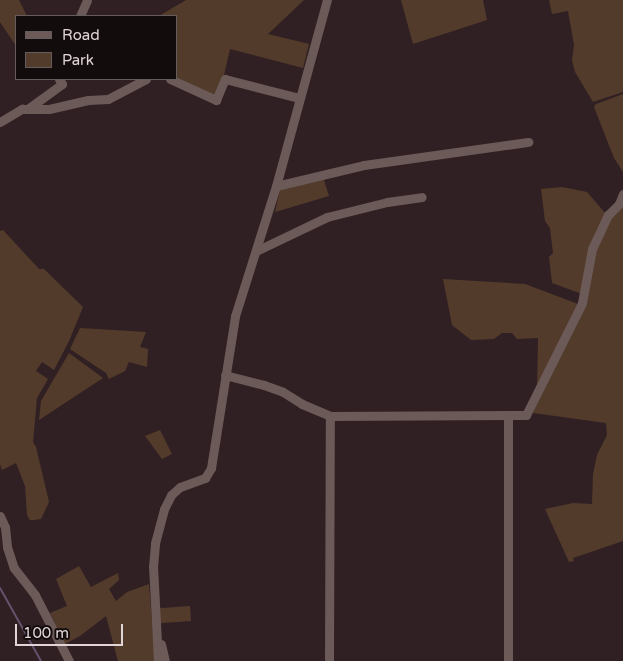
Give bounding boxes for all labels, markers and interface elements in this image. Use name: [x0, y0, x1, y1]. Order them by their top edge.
legend: [15, 15, 178, 80]
text: Road: [62, 26, 100, 44]
text: Park: [62, 51, 94, 69]
scale bar: [18, 614, 125, 646]
text: 100 m: [23, 624, 69, 642]

